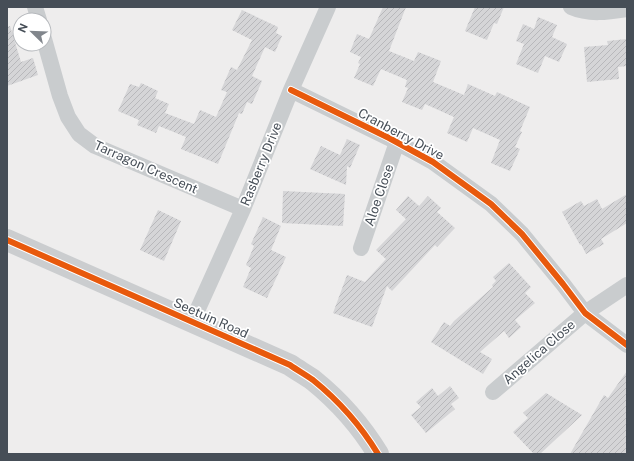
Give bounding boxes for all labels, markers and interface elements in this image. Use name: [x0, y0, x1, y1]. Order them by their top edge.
north arrow: [12, 12, 52, 52]
text: N: [16, 22, 30, 34]
street label: Cranberry Drive: [355, 105, 447, 163]
street label: Rasberry Drive: [237, 120, 285, 208]
street label: Tarragon Crescent: [92, 137, 200, 197]
street label: Aloe Close: [361, 162, 397, 228]
street label: Seetuin Road: [171, 295, 251, 341]
street label: Angelica Close: [500, 317, 578, 387]

